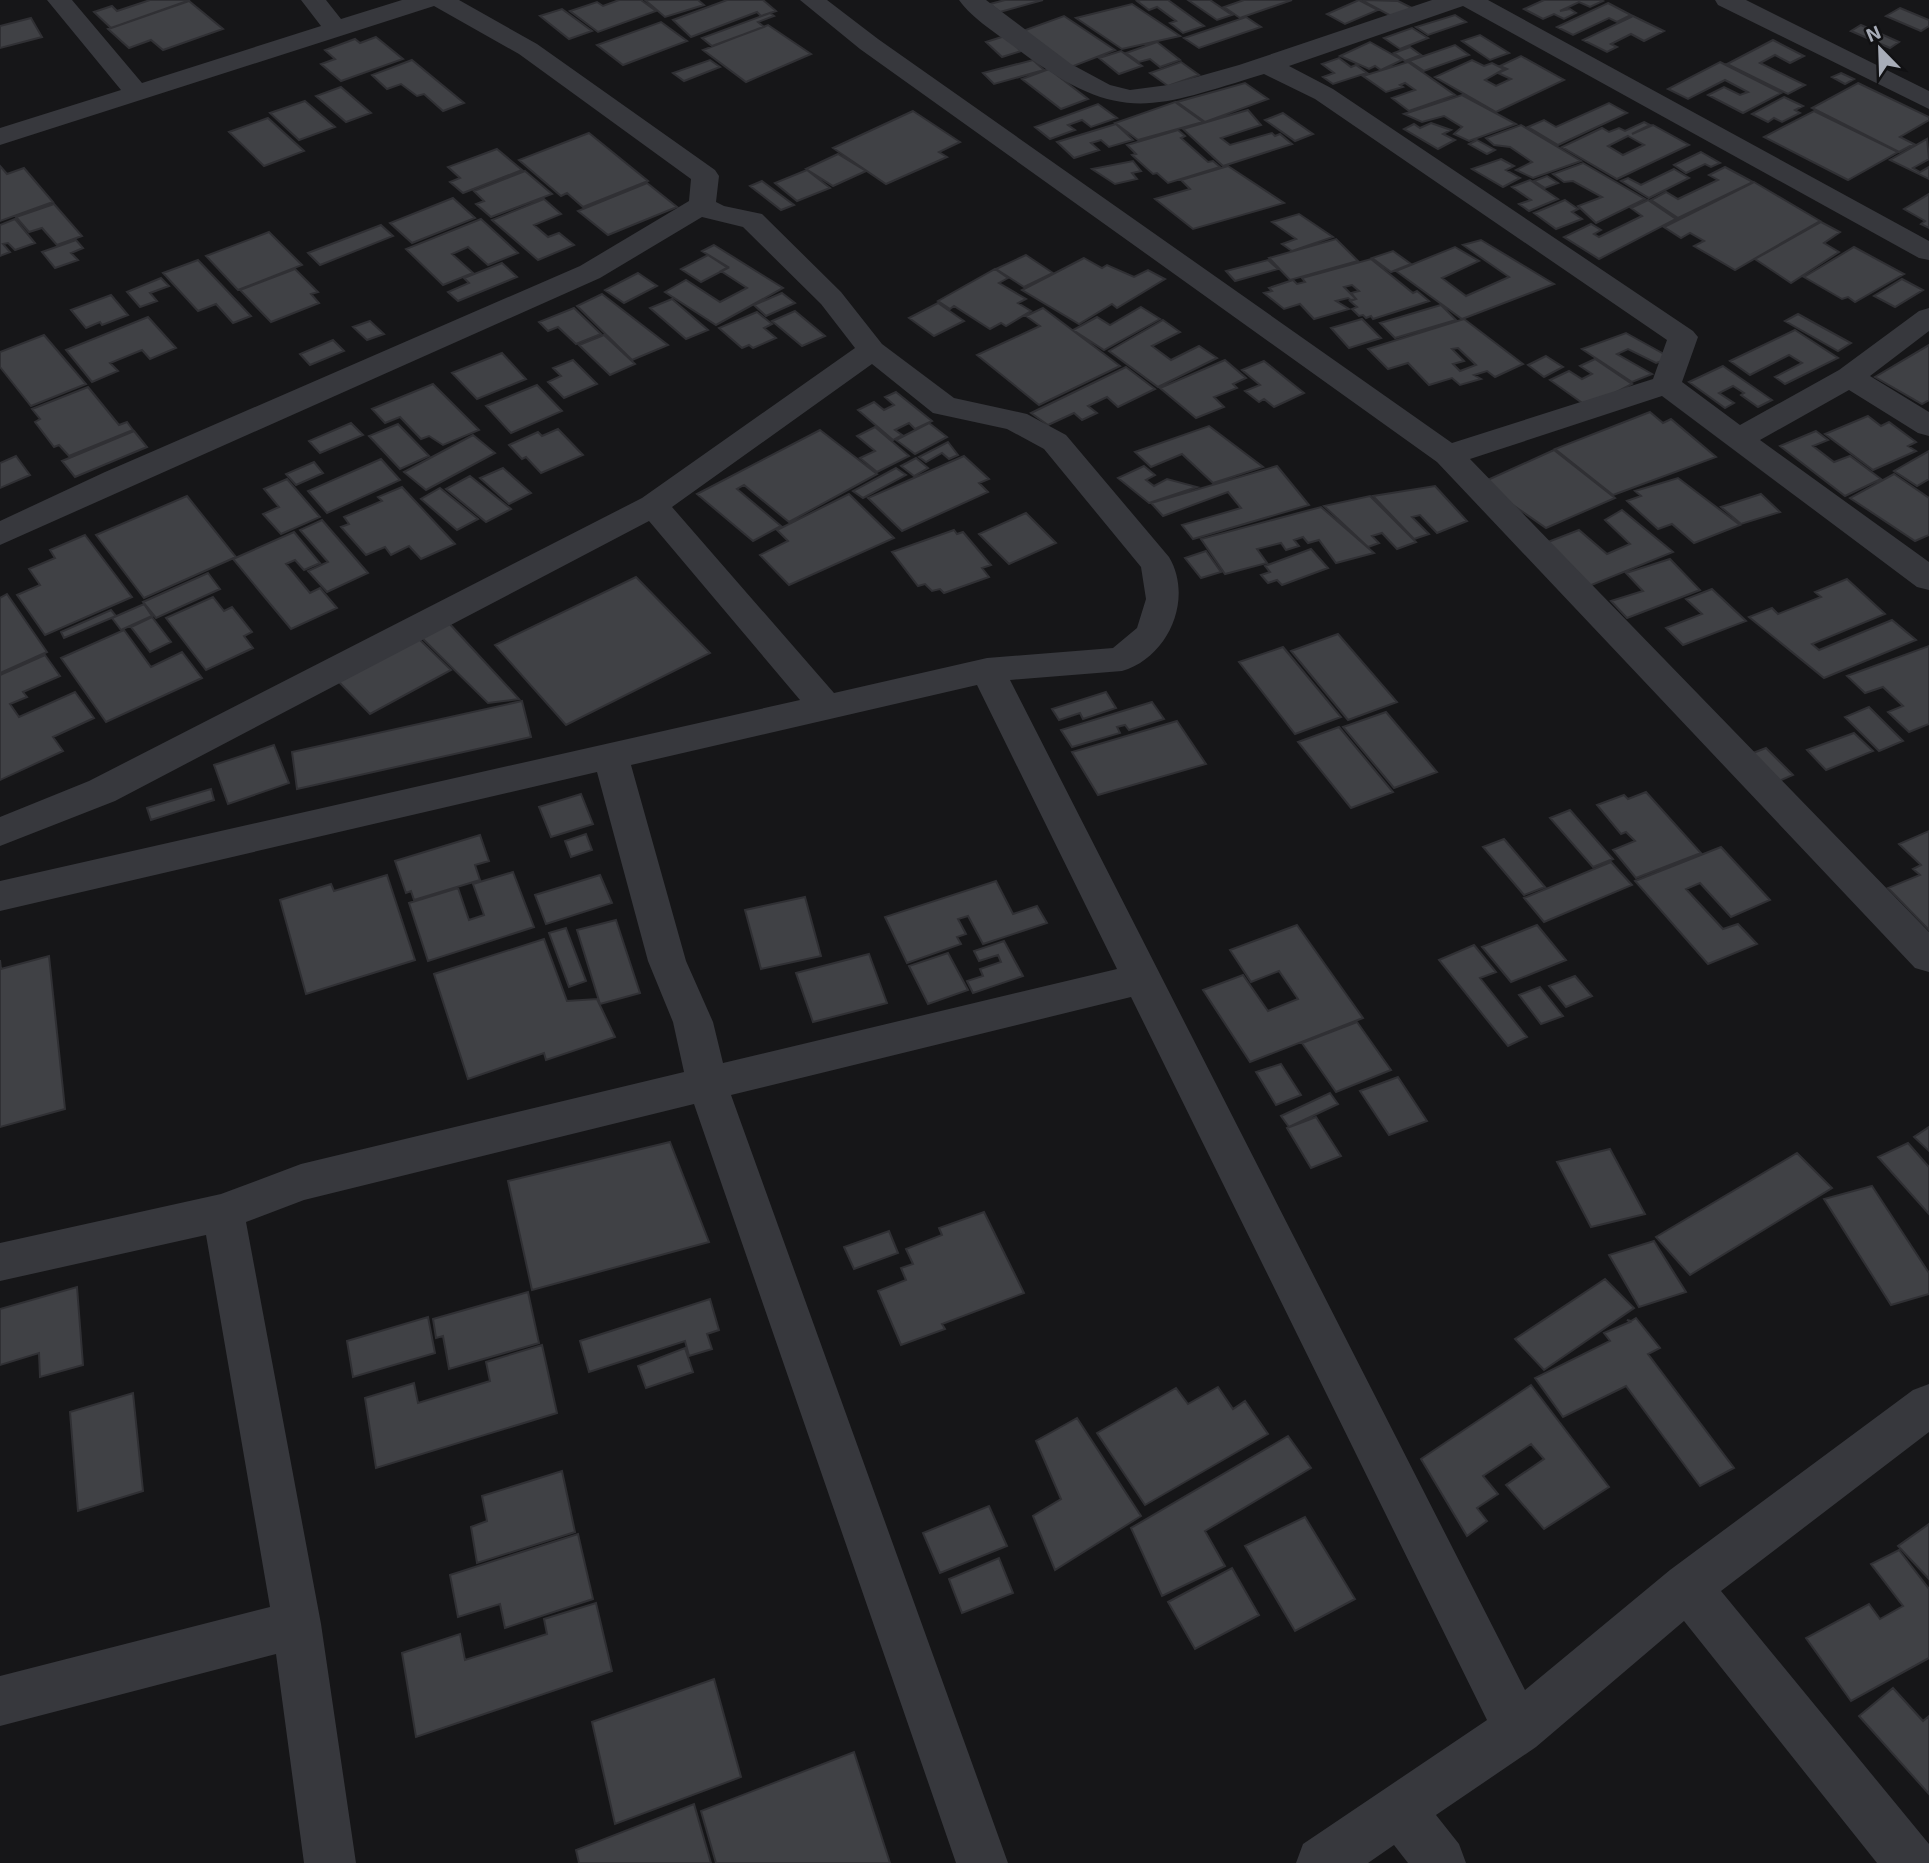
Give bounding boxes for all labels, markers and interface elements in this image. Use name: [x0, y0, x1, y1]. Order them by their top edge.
north arrow: [1845, 14, 1915, 84]
text: N: [1862, 20, 1884, 46]

